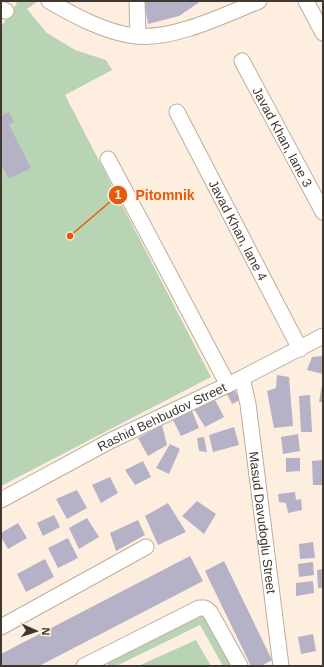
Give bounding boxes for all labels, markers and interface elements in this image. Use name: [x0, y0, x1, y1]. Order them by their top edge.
street label: Javad Khan, lane 3: [250, 84, 316, 189]
street label: Javad Khan, lane 4: [206, 177, 271, 283]
callout: Pitomnik: [108, 182, 203, 208]
text: Pitomnik: [135, 187, 195, 203]
text: 1: [115, 188, 122, 202]
street label: Rashid Behbudov Street: [95, 379, 229, 454]
street label: Masud Davudoglu Street: [247, 450, 279, 595]
north arrow: [16, 611, 56, 651]
text: N: [40, 627, 52, 636]

